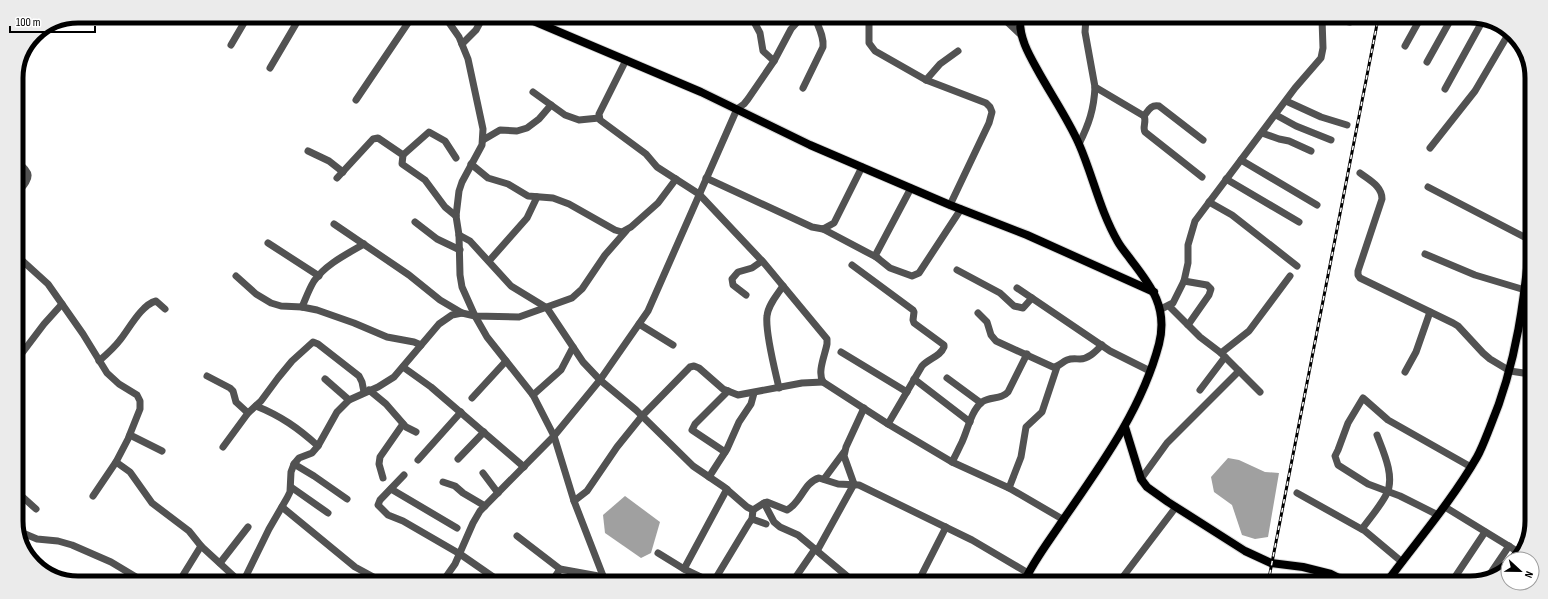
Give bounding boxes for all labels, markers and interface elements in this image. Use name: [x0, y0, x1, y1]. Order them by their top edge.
scale bar: [10, 8, 95, 34]
text: 100 m: [16, 15, 41, 30]
north arrow: [1500, 551, 1540, 591]
text: N: [1522, 569, 1536, 580]

